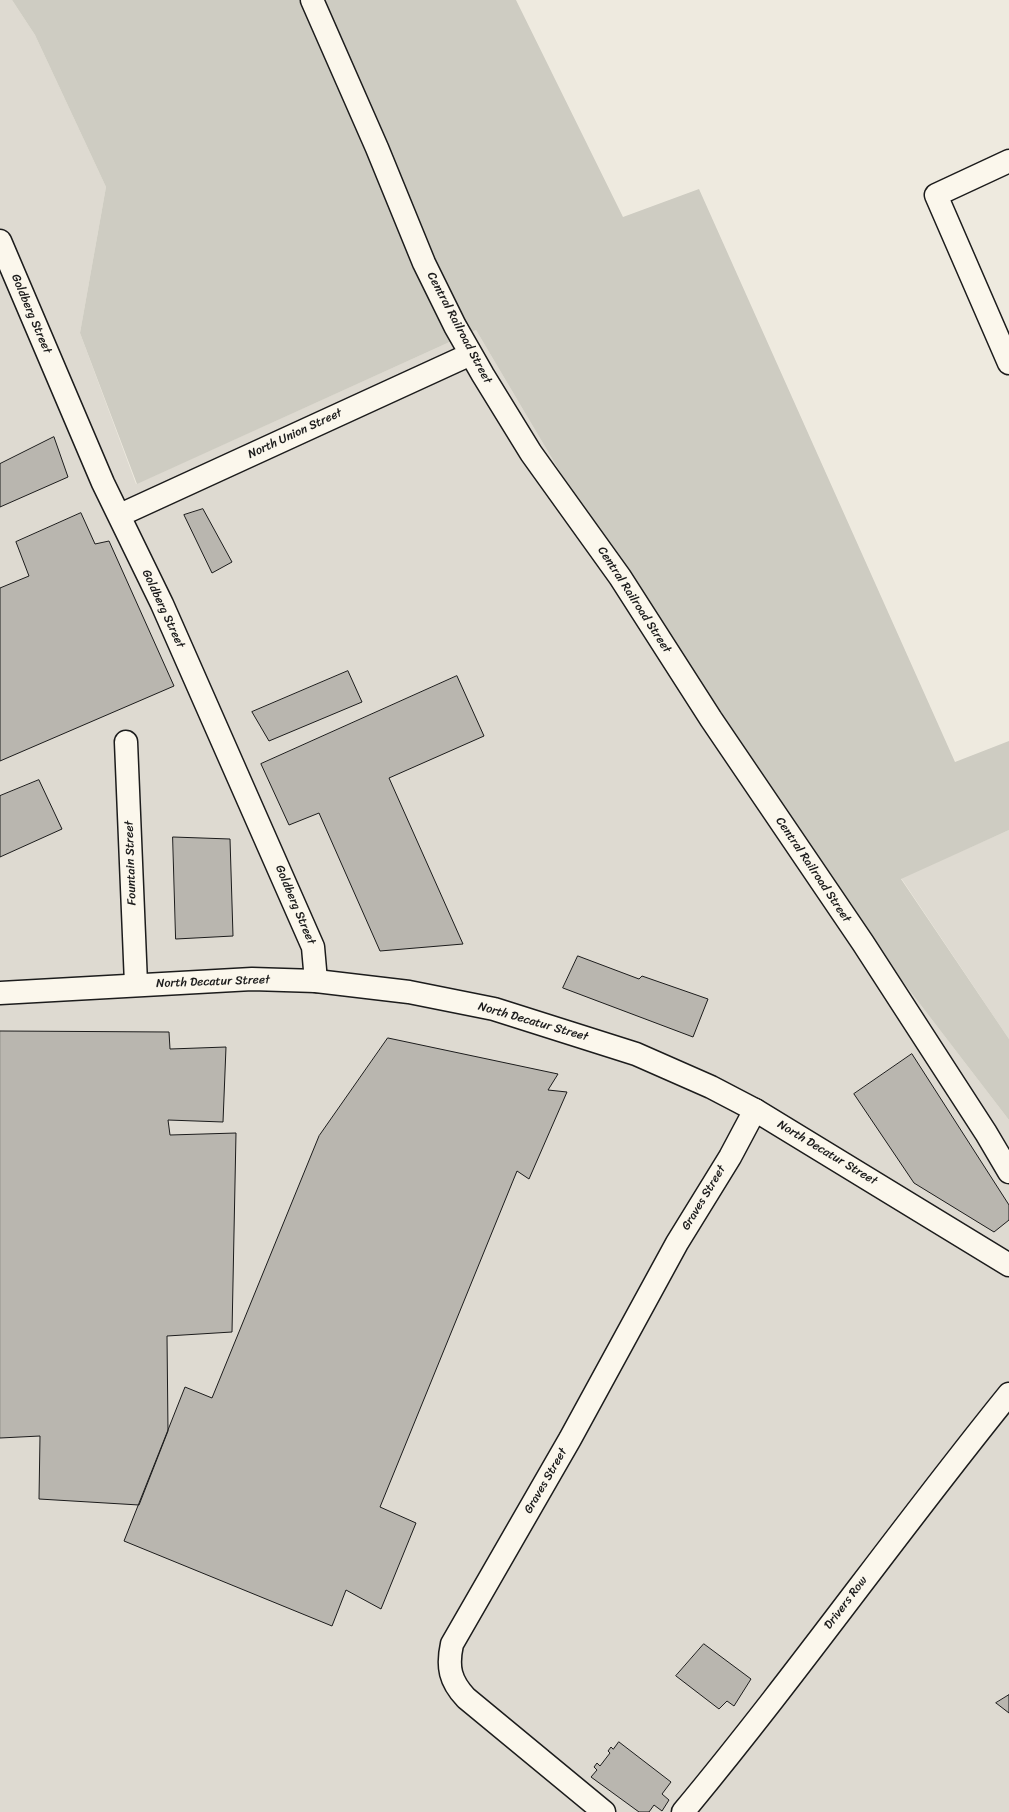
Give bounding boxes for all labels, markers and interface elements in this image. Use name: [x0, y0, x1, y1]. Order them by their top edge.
street label: Central Railroad Street: [424, 270, 494, 386]
street label: Goldberg Street: [8, 272, 54, 356]
street label: North Union Street: [246, 406, 344, 462]
street label: Central Railroad Street: [594, 544, 674, 656]
street label: Goldberg Street: [139, 568, 187, 650]
street label: Central Railroad Street: [772, 815, 854, 925]
street label: Fountain Street: [122, 820, 140, 906]
street label: Goldberg Street: [272, 863, 318, 947]
street label: North Decatur Street: [156, 973, 270, 991]
street label: North Decatur Street: [476, 999, 590, 1045]
street label: North Decatur Street: [774, 1117, 880, 1189]
street label: Graves Street: [679, 1163, 729, 1233]
street label: Graves Street: [521, 1446, 571, 1516]
street label: Drivers Row: [821, 1574, 871, 1632]

